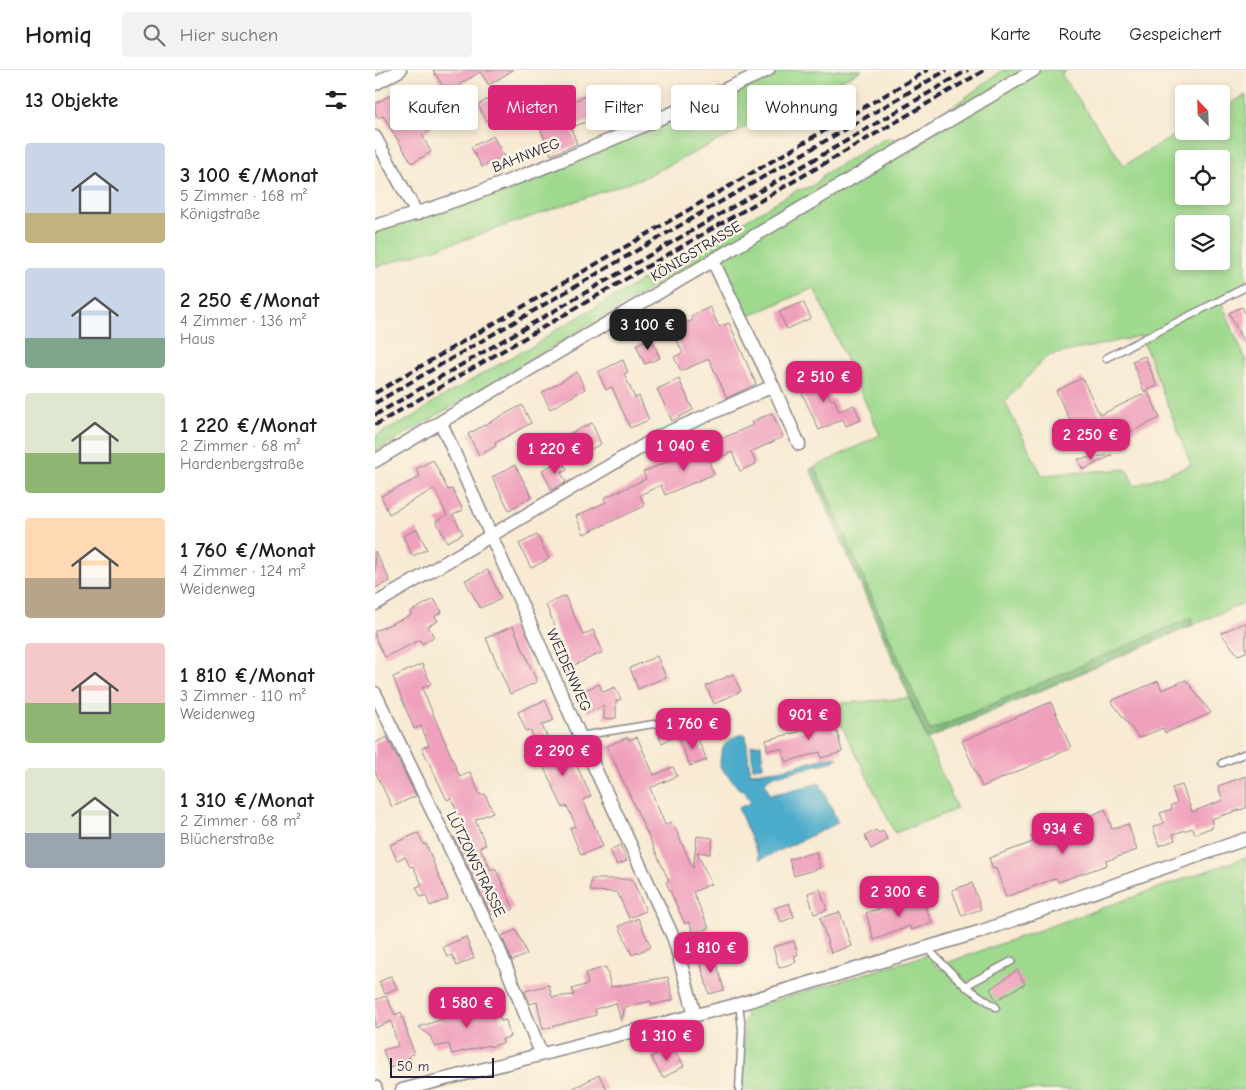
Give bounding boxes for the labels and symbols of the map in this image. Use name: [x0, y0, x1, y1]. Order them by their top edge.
north arrow: [1175, 85, 1230, 140]
street label: BAHNWEG: [489, 134, 563, 176]
street label: KÖNIGSTRASSE: [647, 217, 745, 285]
pin: 3 100 €: [602, 308, 694, 351]
pin: 2 510 €: [778, 360, 870, 403]
pin: 2 250 €: [1045, 418, 1137, 461]
pin: 1 040 €: [638, 430, 730, 472]
pin: 1 220 €: [509, 432, 601, 475]
street label: WEIDENWEG: [543, 626, 595, 715]
pin: 901 €: [774, 698, 844, 741]
pin: 1 760 €: [647, 708, 739, 750]
pin: 2 290 €: [517, 734, 609, 777]
street label: LÜTZOWSTRASSE: [443, 808, 509, 920]
pin: 934 €: [1028, 812, 1098, 855]
pin: 2 300 €: [853, 876, 945, 918]
pin: 1 810 €: [665, 932, 757, 974]
pin: 1 580 €: [421, 986, 513, 1029]
pin: 1 310 €: [621, 1020, 713, 1062]
scale bar: [390, 1055, 494, 1078]

